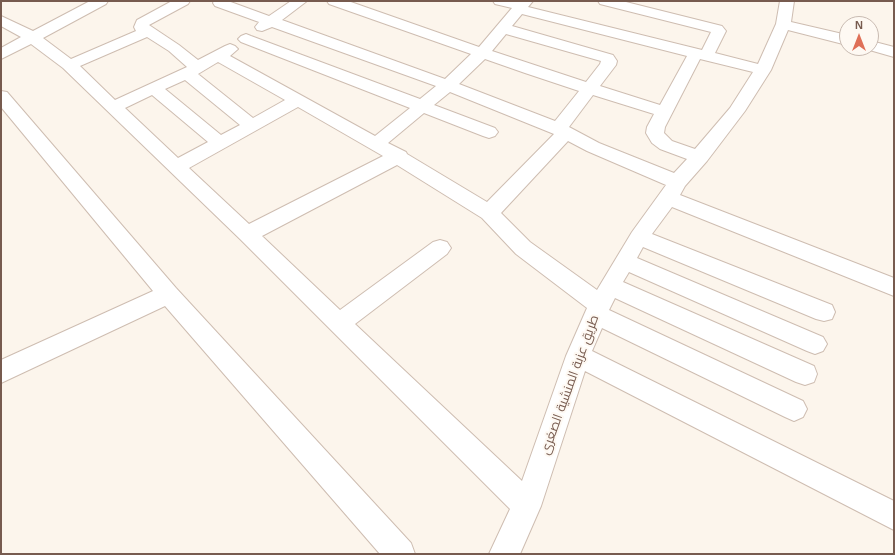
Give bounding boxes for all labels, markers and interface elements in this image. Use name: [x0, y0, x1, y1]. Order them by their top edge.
north arrow: [839, 16, 879, 56]
text: N: [855, 19, 863, 31]
street label: طريق عزبة المنشية الصغرى: [537, 313, 603, 457]

